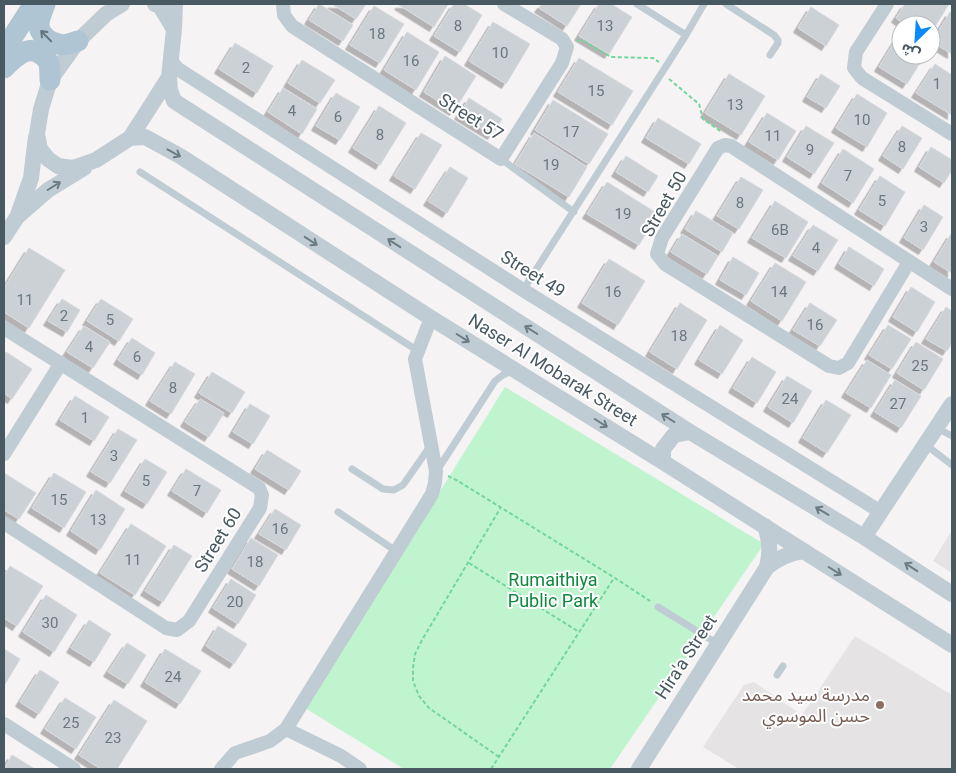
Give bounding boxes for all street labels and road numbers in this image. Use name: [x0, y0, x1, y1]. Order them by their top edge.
street label: Street 57: [435, 89, 507, 145]
street label: Street 50: [636, 167, 691, 240]
street label: Street 49: [497, 246, 569, 302]
street label: Naser Al Mobarak Street: [465, 309, 642, 430]
street label: Street 60: [190, 504, 246, 576]
street label: Hira'a Street: [650, 610, 721, 703]

